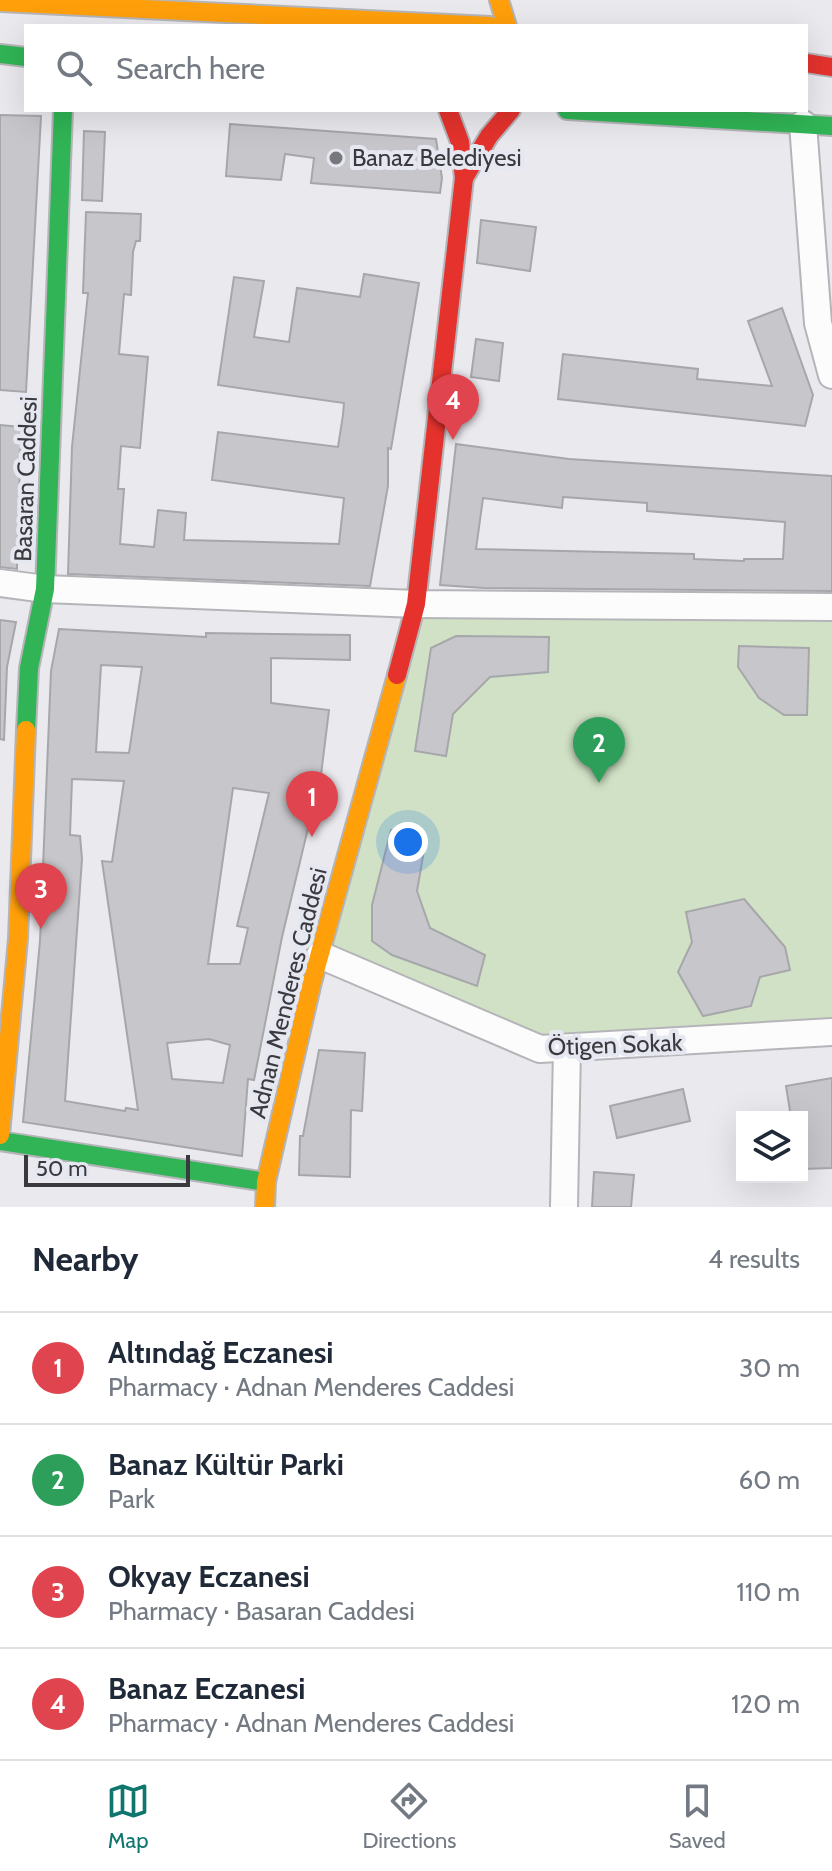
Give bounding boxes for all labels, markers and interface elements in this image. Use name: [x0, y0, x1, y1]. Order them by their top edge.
search box: [24, 24, 808, 112]
icon: search: [52, 46, 96, 90]
text: Search here: [116, 50, 265, 87]
place label: Banaz Belediyesi: [352, 143, 522, 172]
marker: Banaz Belediyesi: [327, 149, 345, 167]
pin: 4: [427, 374, 479, 440]
street label: Basaran Caddesi: [8, 396, 43, 562]
pin: 2: [573, 717, 625, 783]
pin: 1: [286, 771, 338, 837]
your location: [388, 822, 428, 862]
pin: 3: [15, 863, 67, 929]
street label: Adnan Menderes Caddesi: [242, 865, 333, 1121]
street label: Ötigen Sokak: [547, 1028, 683, 1061]
map controls: [736, 1111, 808, 1183]
button: layers: [736, 1111, 808, 1183]
scale bar: [24, 1151, 190, 1187]
text: 50 m: [36, 1155, 88, 1182]
text: Nearby: [32, 1238, 139, 1280]
text: 4 results: [708, 1243, 800, 1275]
text: Altındağ Eczanesi: [108, 1334, 334, 1371]
text: 1: [53, 1352, 63, 1384]
text: 30 m: [739, 1352, 800, 1384]
text: Pharmacy · Adnan Menderes Caddesi: [108, 1371, 514, 1403]
text: Banaz Kültür Parki: [108, 1446, 344, 1483]
text: 2: [51, 1464, 65, 1496]
text: 60 m: [738, 1464, 800, 1496]
text: Park: [108, 1483, 155, 1515]
text: Okyay Eczanesi: [108, 1558, 310, 1595]
text: 3: [51, 1576, 65, 1608]
text: 110 m: [736, 1576, 800, 1608]
text: Pharmacy · Basaran Caddesi: [108, 1595, 415, 1627]
text: Banaz Eczanesi: [108, 1670, 306, 1707]
text: 4: [50, 1688, 66, 1720]
text: 120 m: [731, 1688, 800, 1720]
text: Pharmacy · Adnan Menderes Caddesi: [108, 1707, 514, 1739]
tab: Map: [106, 1779, 150, 1854]
tab: Directions: [362, 1779, 456, 1854]
tab: Saved: [669, 1779, 726, 1854]

